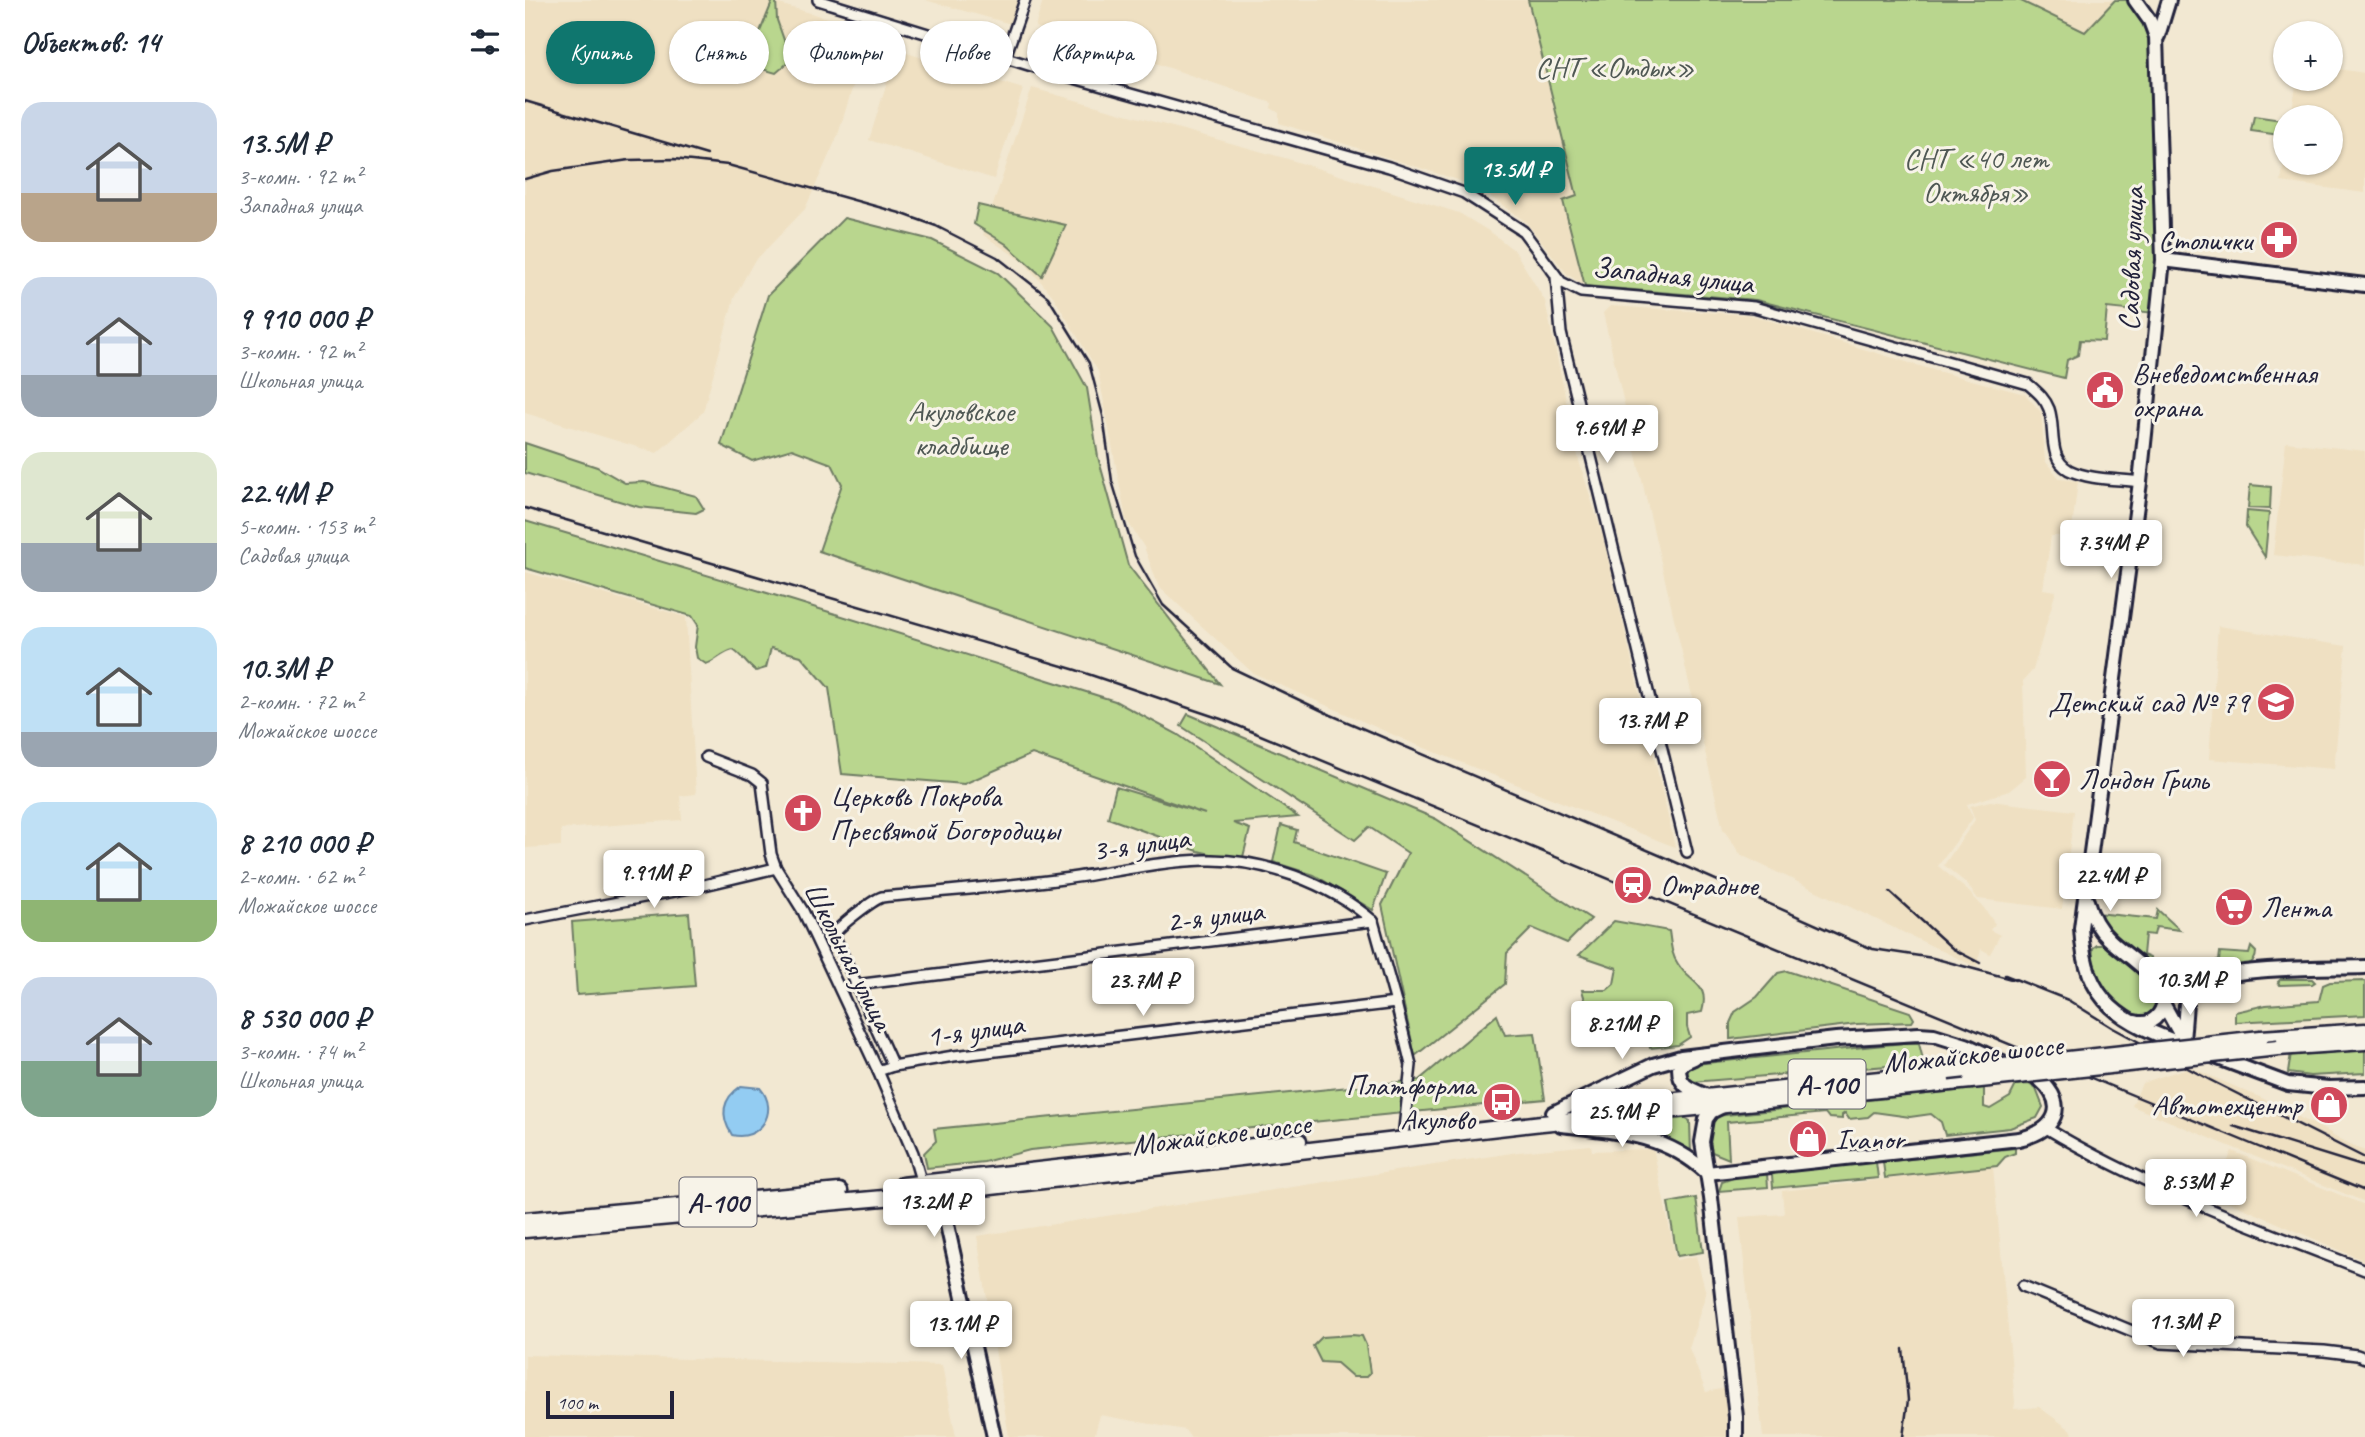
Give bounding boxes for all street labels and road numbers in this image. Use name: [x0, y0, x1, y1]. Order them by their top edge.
street label: Садовая улица: [2109, 185, 2153, 332]
street label: Западная улица: [1591, 248, 1757, 303]
street label: 3-я улица: [1090, 818, 1194, 870]
street label: Школьная улица: [795, 875, 904, 1039]
street label: 2-я улица: [1164, 891, 1268, 941]
street label: 1-я улица: [924, 1004, 1028, 1056]
street label: Можайское шоссе: [1882, 1025, 2067, 1082]
road number: А-100: [1789, 1060, 1865, 1108]
street label: Можайское шоссе: [1129, 1104, 1315, 1164]
road number: А-100: [679, 1178, 757, 1226]

